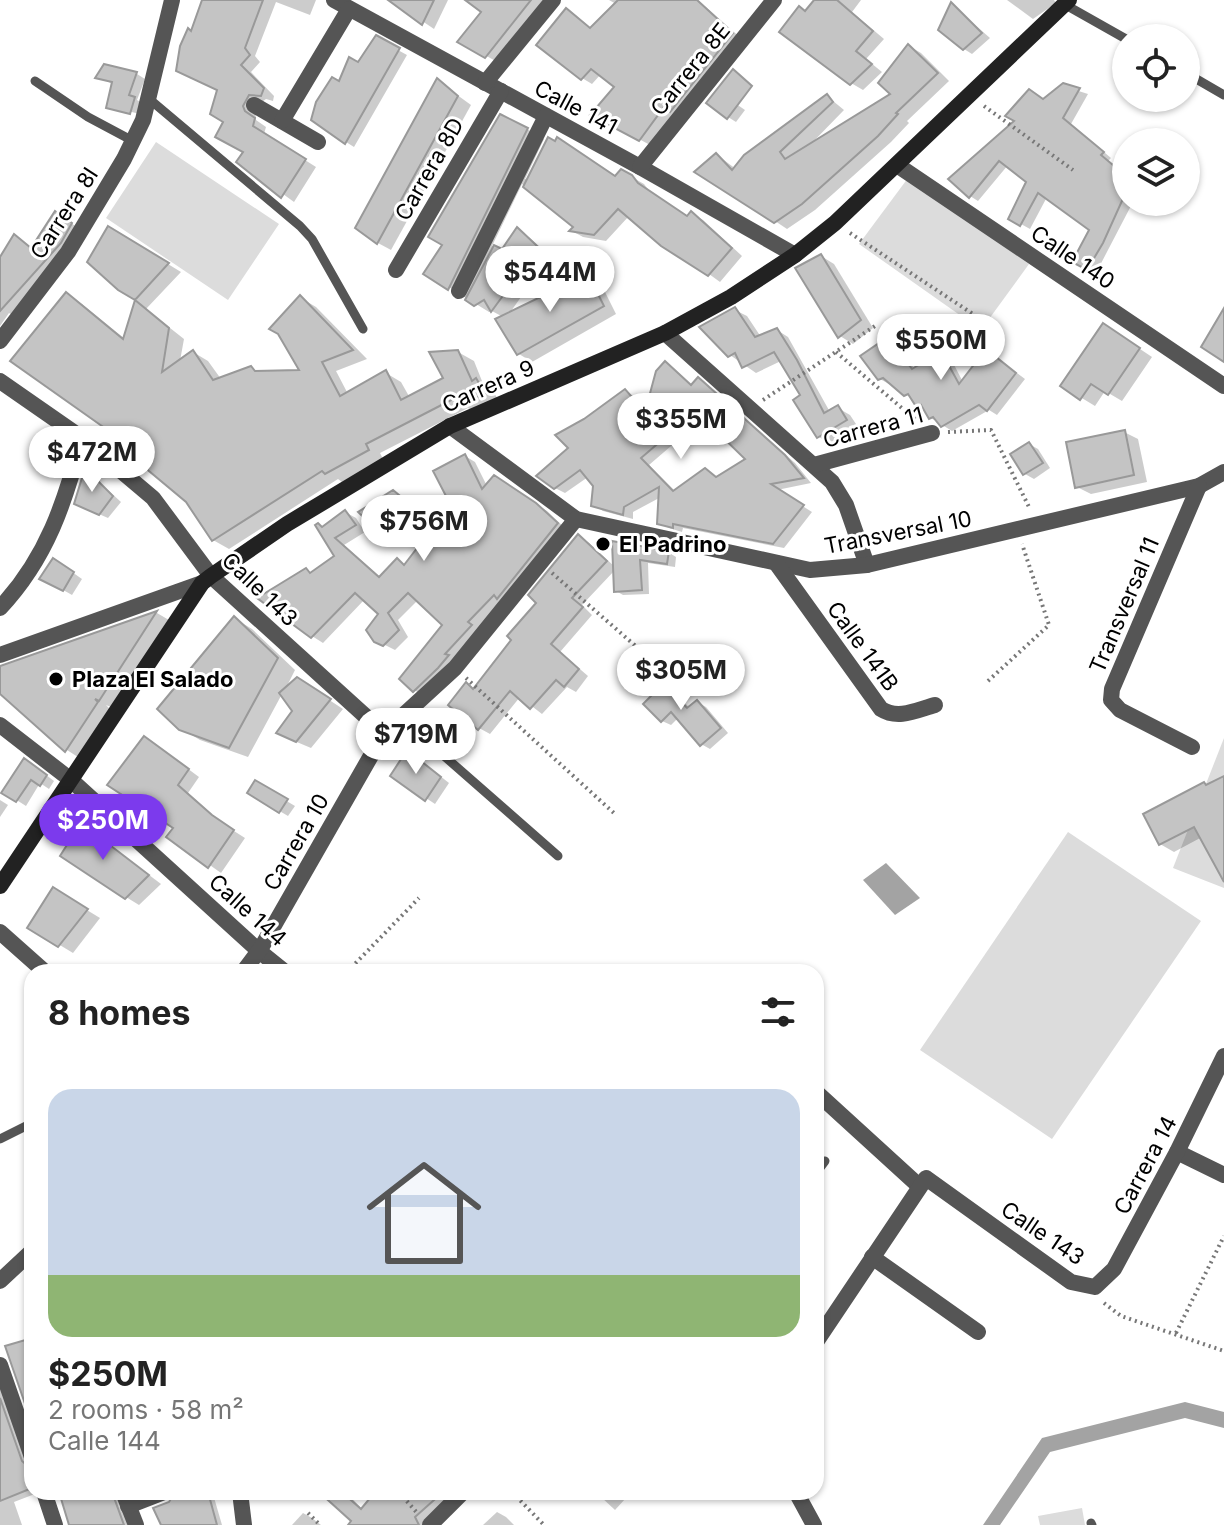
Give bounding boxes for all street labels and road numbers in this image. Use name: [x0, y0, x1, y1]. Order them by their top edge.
street label: Carrera 8E: [645, 18, 735, 120]
street label: Calle 141: [530, 74, 622, 140]
street label: Carrera 8D: [389, 113, 469, 225]
street label: Carrera 8I: [25, 162, 103, 264]
street label: Calle 140: [1026, 220, 1120, 294]
street label: Carrera 9: [438, 354, 538, 418]
street label: Carrera 11: [820, 401, 926, 453]
street label: Transversal 10: [822, 505, 974, 559]
street label: Transversal 11: [1084, 533, 1164, 677]
street label: Calle 143: [217, 547, 303, 631]
street label: Calle 141B: [822, 596, 904, 696]
street label: Carrera 10: [258, 789, 334, 895]
street label: Calle 144: [204, 868, 292, 952]
street label: Carrera 14: [1108, 1111, 1182, 1219]
street label: Calle 143: [996, 1196, 1090, 1270]

